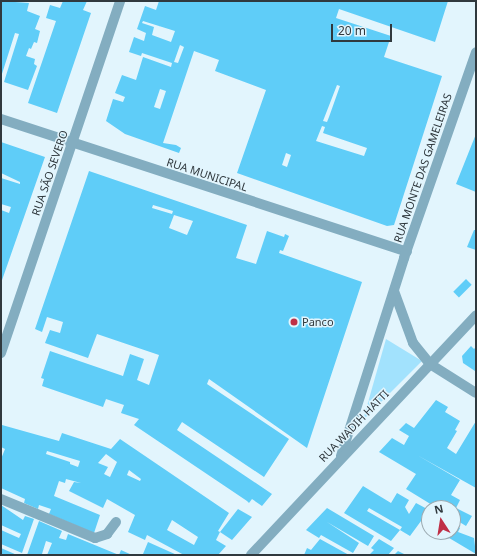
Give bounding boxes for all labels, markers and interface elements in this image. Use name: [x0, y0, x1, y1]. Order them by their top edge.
scale bar: [333, 16, 394, 42]
text: 20 m: [338, 22, 366, 39]
street label: RUA MONTE DAS GAMELEIRAS: [391, 92, 455, 244]
street label: RUA SÃO SEVERO: [29, 129, 71, 217]
street label: RUA MUNICIPAL: [165, 156, 249, 194]
place label: Panco: [302, 315, 334, 329]
marker: Panco: [289, 317, 299, 327]
street label: RUA WADIH HATTI: [316, 387, 392, 465]
north arrow: [421, 500, 461, 540]
text: N: [433, 500, 445, 517]

